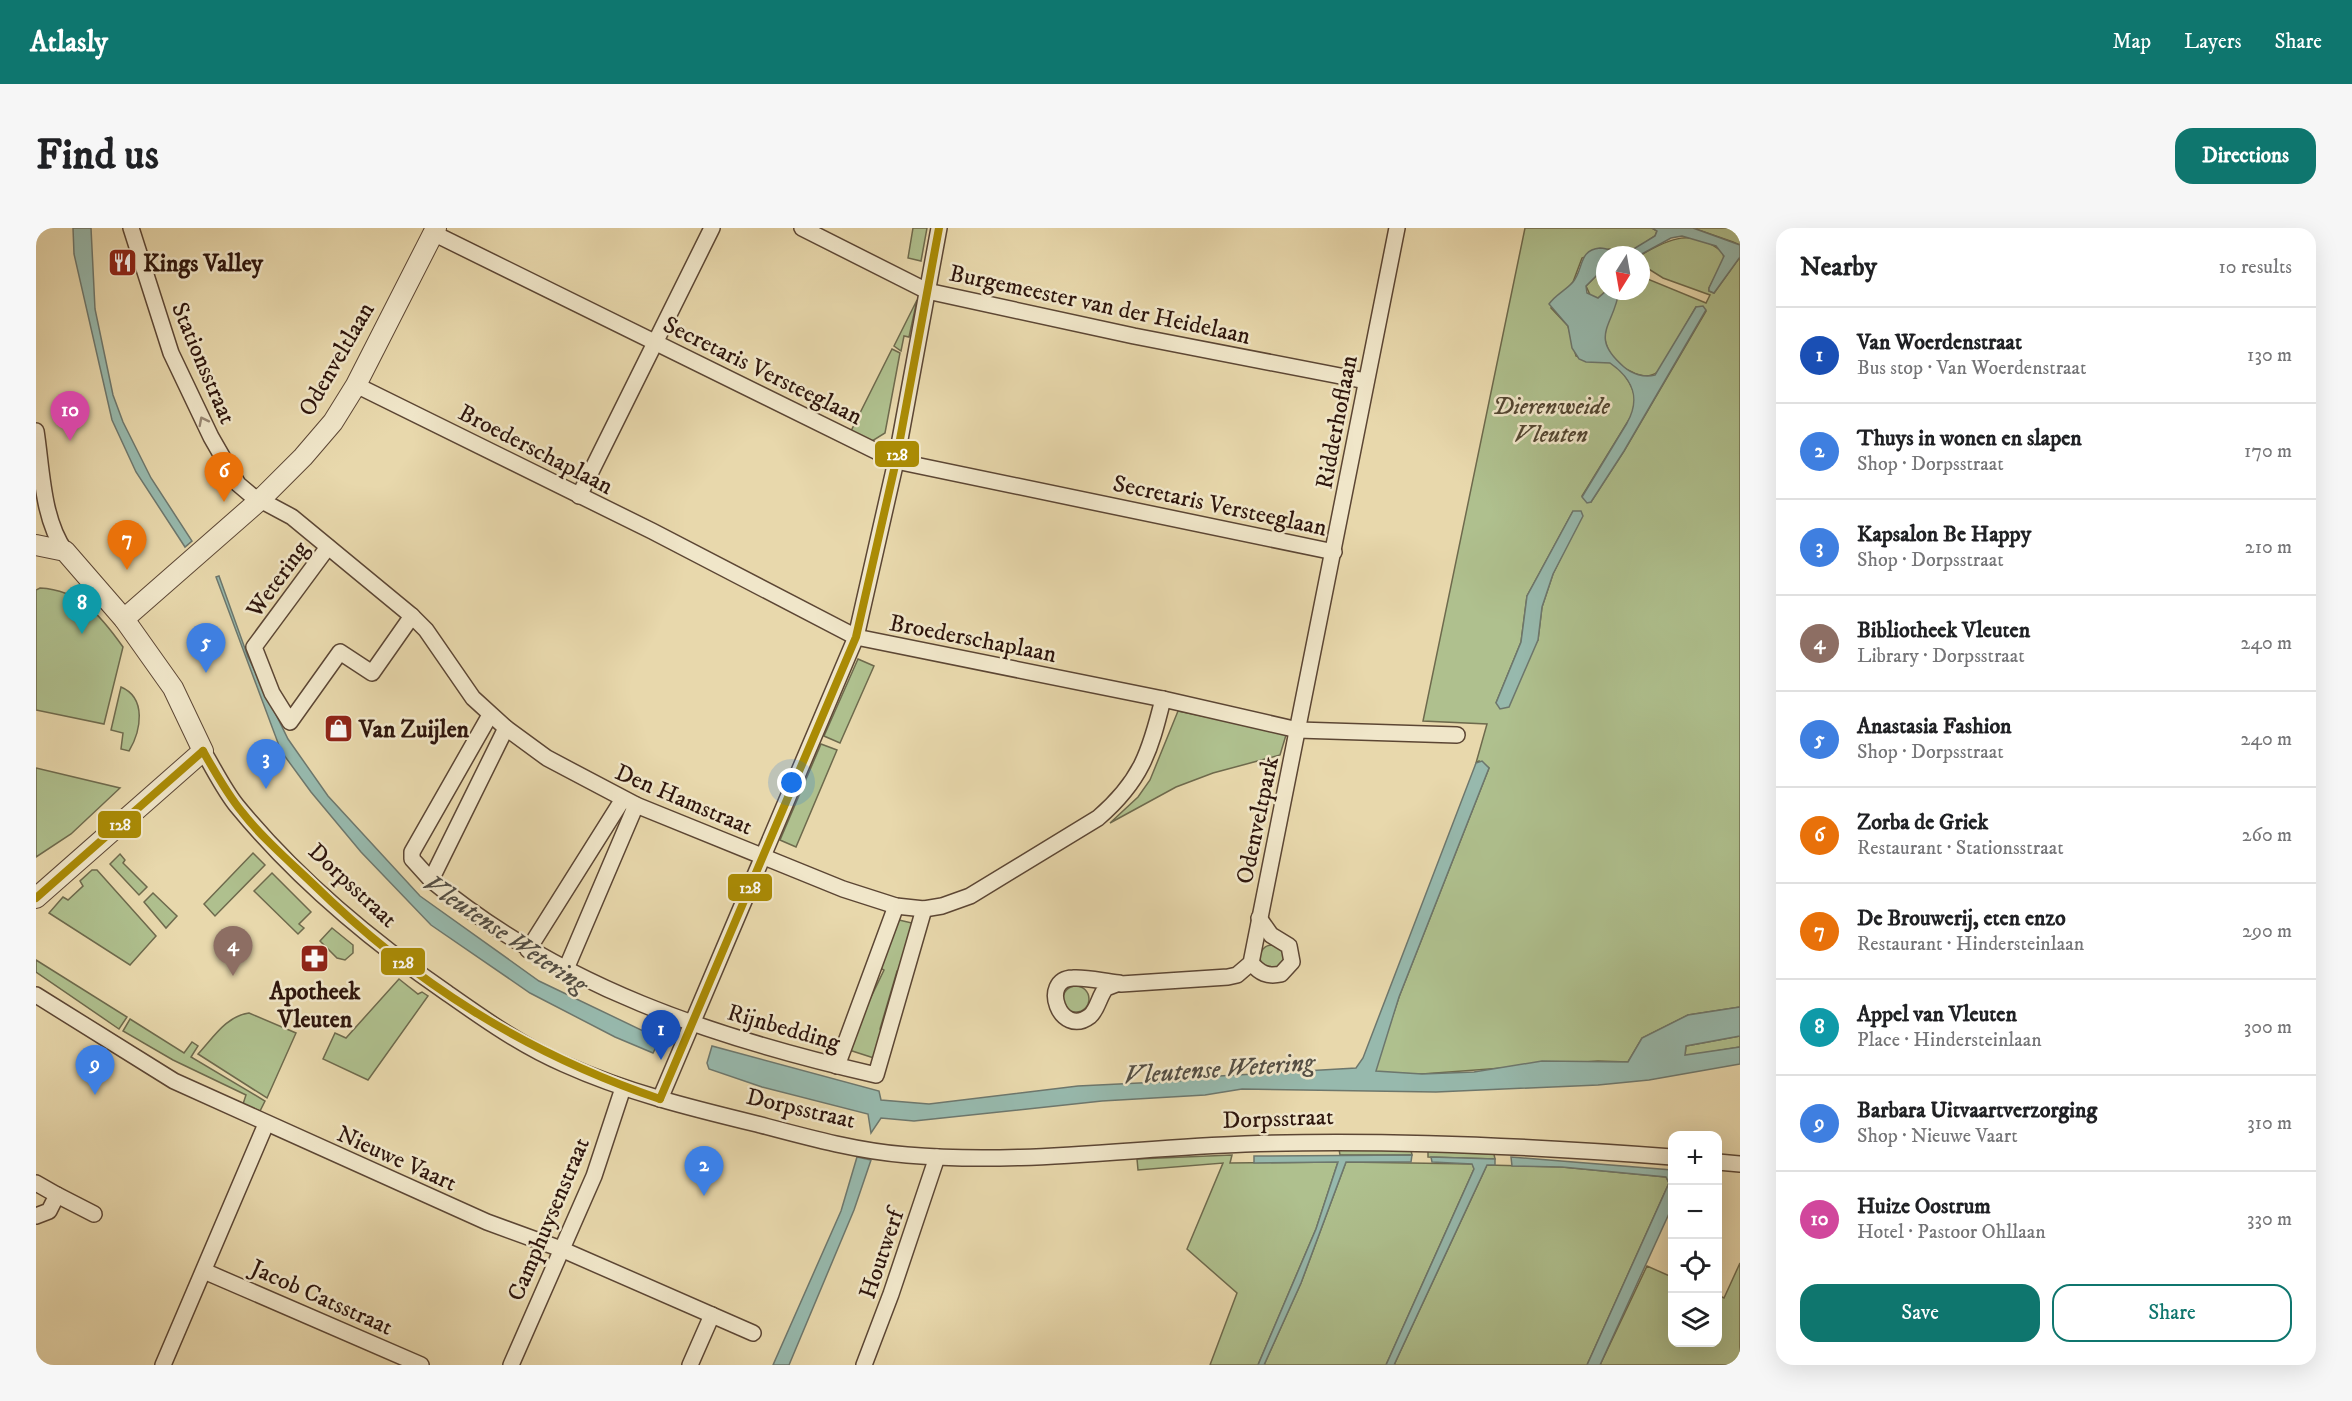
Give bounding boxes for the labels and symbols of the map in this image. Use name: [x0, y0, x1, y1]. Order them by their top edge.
north arrow: [1596, 246, 1650, 300]
restaurant icon: Kings Valley: [106, 247, 138, 279]
place label: Kings Valley: [143, 249, 264, 279]
street label: Burgemeester van der Heidelaan: [946, 258, 1254, 352]
street label: Odenveltlaan: [292, 297, 382, 422]
street label: Stationsstraat: [164, 298, 242, 429]
street label: Secretaris Versteeglaan: [658, 310, 868, 432]
street label: Ridderhoflaan: [1309, 352, 1365, 492]
pin: 10: [51, 392, 90, 441]
park label: Dierenweide Vleuten: [1492, 392, 1610, 450]
street label: Broederschaplaan: [453, 398, 618, 502]
one-way arrow: [199, 417, 210, 428]
line badge: 128: [874, 440, 920, 468]
text: 128: [886, 445, 908, 465]
pin: 6: [204, 452, 243, 502]
street label: Secretaris Versteeglaan: [1110, 469, 1330, 543]
pin: 7: [108, 520, 146, 570]
street label: Wetering: [239, 535, 316, 625]
pin: 8: [62, 584, 102, 634]
street label: Broederschaplaan: [887, 608, 1059, 670]
pin: 5: [186, 624, 226, 673]
shop icon: Van Zuijlen: [322, 713, 354, 745]
place label: Van Zuijlen: [358, 715, 470, 745]
pin: 3: [246, 740, 286, 789]
street label: Odenveltpark: [1230, 754, 1286, 887]
street label: Den Hamstraat: [610, 757, 757, 842]
your location: [777, 768, 806, 797]
line badge: 128: [97, 810, 142, 839]
text: 128: [109, 815, 131, 835]
street label: Dorpsstraat: [301, 837, 403, 935]
water label: Vleutense Wetering: [417, 867, 596, 1003]
line badge: 128: [727, 873, 773, 902]
text: 128: [739, 878, 761, 898]
pin: 4: [214, 926, 252, 976]
pharmacy icon: Apotheek Vleuten: [299, 942, 331, 974]
line badge: 128: [380, 947, 426, 976]
text: 128: [392, 953, 414, 973]
place label: Apotheek Vleuten: [269, 977, 362, 1035]
street label: Rijnbedding: [724, 998, 844, 1058]
pin: 1: [642, 1010, 680, 1060]
pin: 9: [76, 1046, 114, 1095]
water label: Vleutense Wetering: [1123, 1046, 1318, 1093]
street label: Dorpsstraat: [743, 1082, 859, 1136]
street label: Dorpsstraat: [1222, 1102, 1334, 1136]
street label: Nieuwe Vaart: [332, 1119, 461, 1199]
street label: Camphuysenstraat: [501, 1133, 597, 1306]
pin: 2: [684, 1146, 724, 1196]
street label: Houtwerf: [853, 1203, 912, 1303]
street label: Jacob Catsstraat: [244, 1252, 398, 1343]

